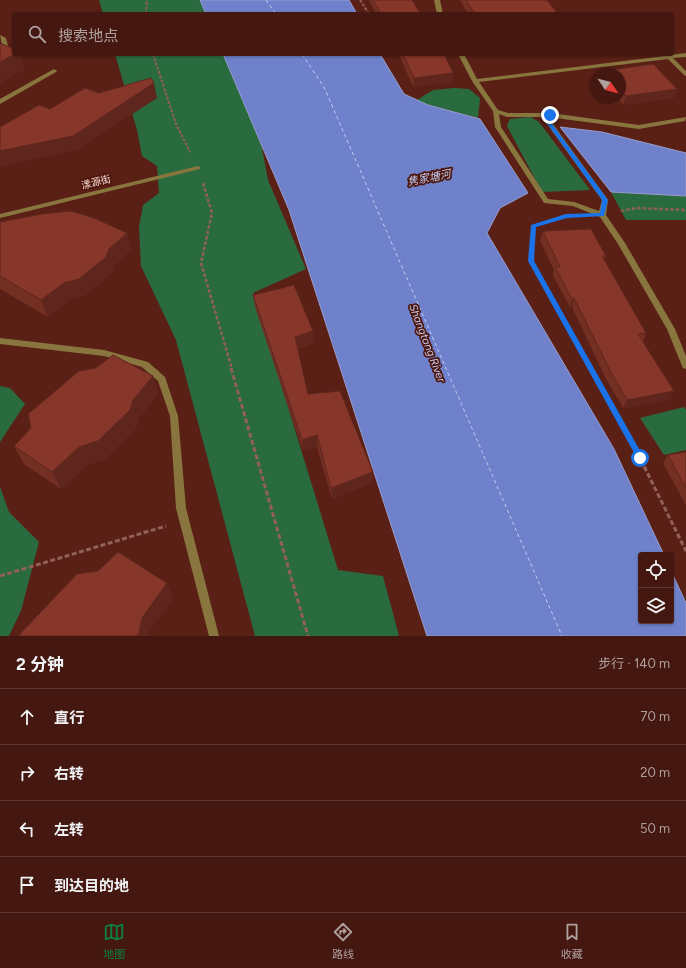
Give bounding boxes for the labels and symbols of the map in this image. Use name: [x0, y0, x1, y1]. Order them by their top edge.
north arrow: [590, 68, 626, 104]
route end: [541, 106, 559, 124]
water label: 隽家塘河: [406, 167, 454, 189]
street label: 漾源街: [80, 172, 112, 192]
water label: Shangtang River: [406, 302, 448, 385]
route start: [631, 449, 649, 467]

